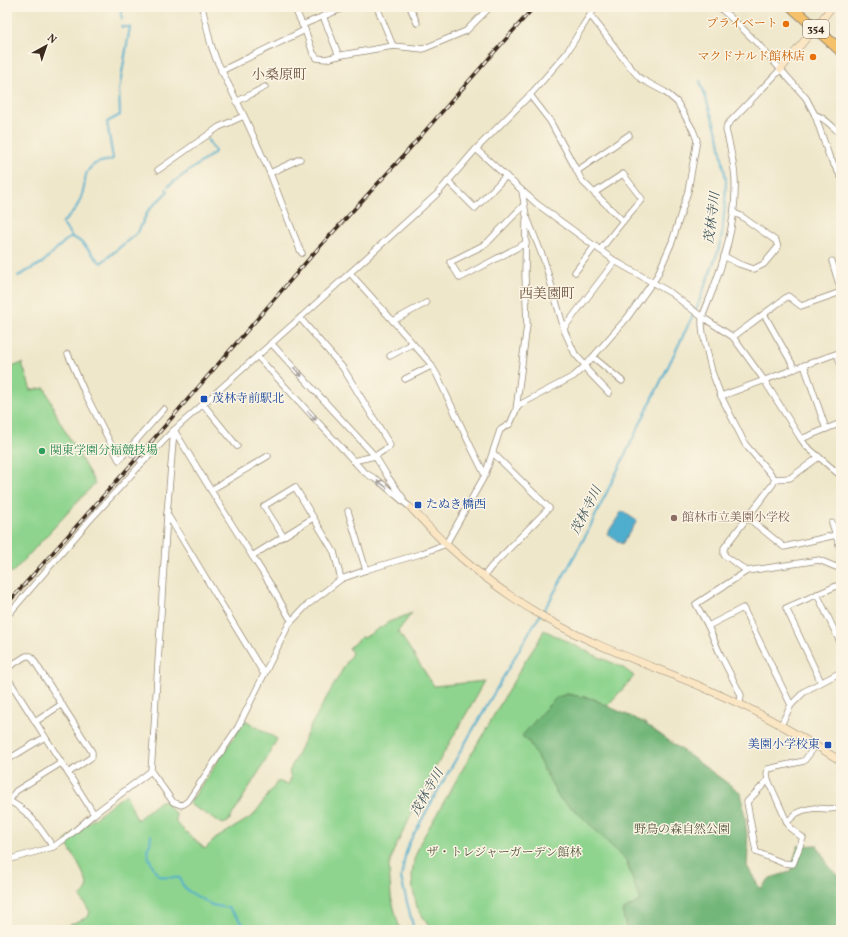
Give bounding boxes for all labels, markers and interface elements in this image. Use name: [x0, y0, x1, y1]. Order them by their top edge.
place label: プライベート: [706, 16, 778, 32]
marker: プライベート: [781, 19, 791, 29]
road number: 354: [803, 20, 829, 38]
north arrow: [26, 26, 66, 66]
text: N: [44, 31, 59, 48]
place label: マクドナルド館林店: [698, 49, 805, 65]
marker: マクドナルド館林店: [808, 52, 818, 62]
district label: 小桑原町: [251, 66, 307, 85]
water label: 茂林寺川: [701, 189, 725, 245]
district label: 西美園町: [519, 285, 575, 304]
one-way arrow: [293, 367, 302, 377]
place label: 茂林寺前駅北: [212, 391, 284, 407]
marker: 茂林寺前駅北: [199, 394, 209, 404]
one-way arrow: [307, 411, 317, 421]
place label: 関東学園分福競技場: [50, 443, 158, 459]
marker: 関東学園分福競技場: [37, 446, 47, 456]
one-way arrow: [377, 480, 388, 488]
water label: 茂林寺川: [567, 482, 608, 538]
place label: たぬき橋西: [426, 497, 486, 513]
marker: たぬき橋西: [413, 500, 423, 510]
place label: 館林市立美園小学校: [682, 510, 790, 526]
marker: 館林市立美園小学校: [669, 513, 679, 523]
place label: 美園小学校東: [748, 737, 820, 753]
marker: 美園小学校東: [823, 740, 833, 750]
water label: 茂林寺川: [407, 764, 450, 820]
park label: 野鳥の森自然公園: [634, 822, 730, 838]
park label: ザ・トレジャーガーデン館林: [427, 845, 582, 861]

